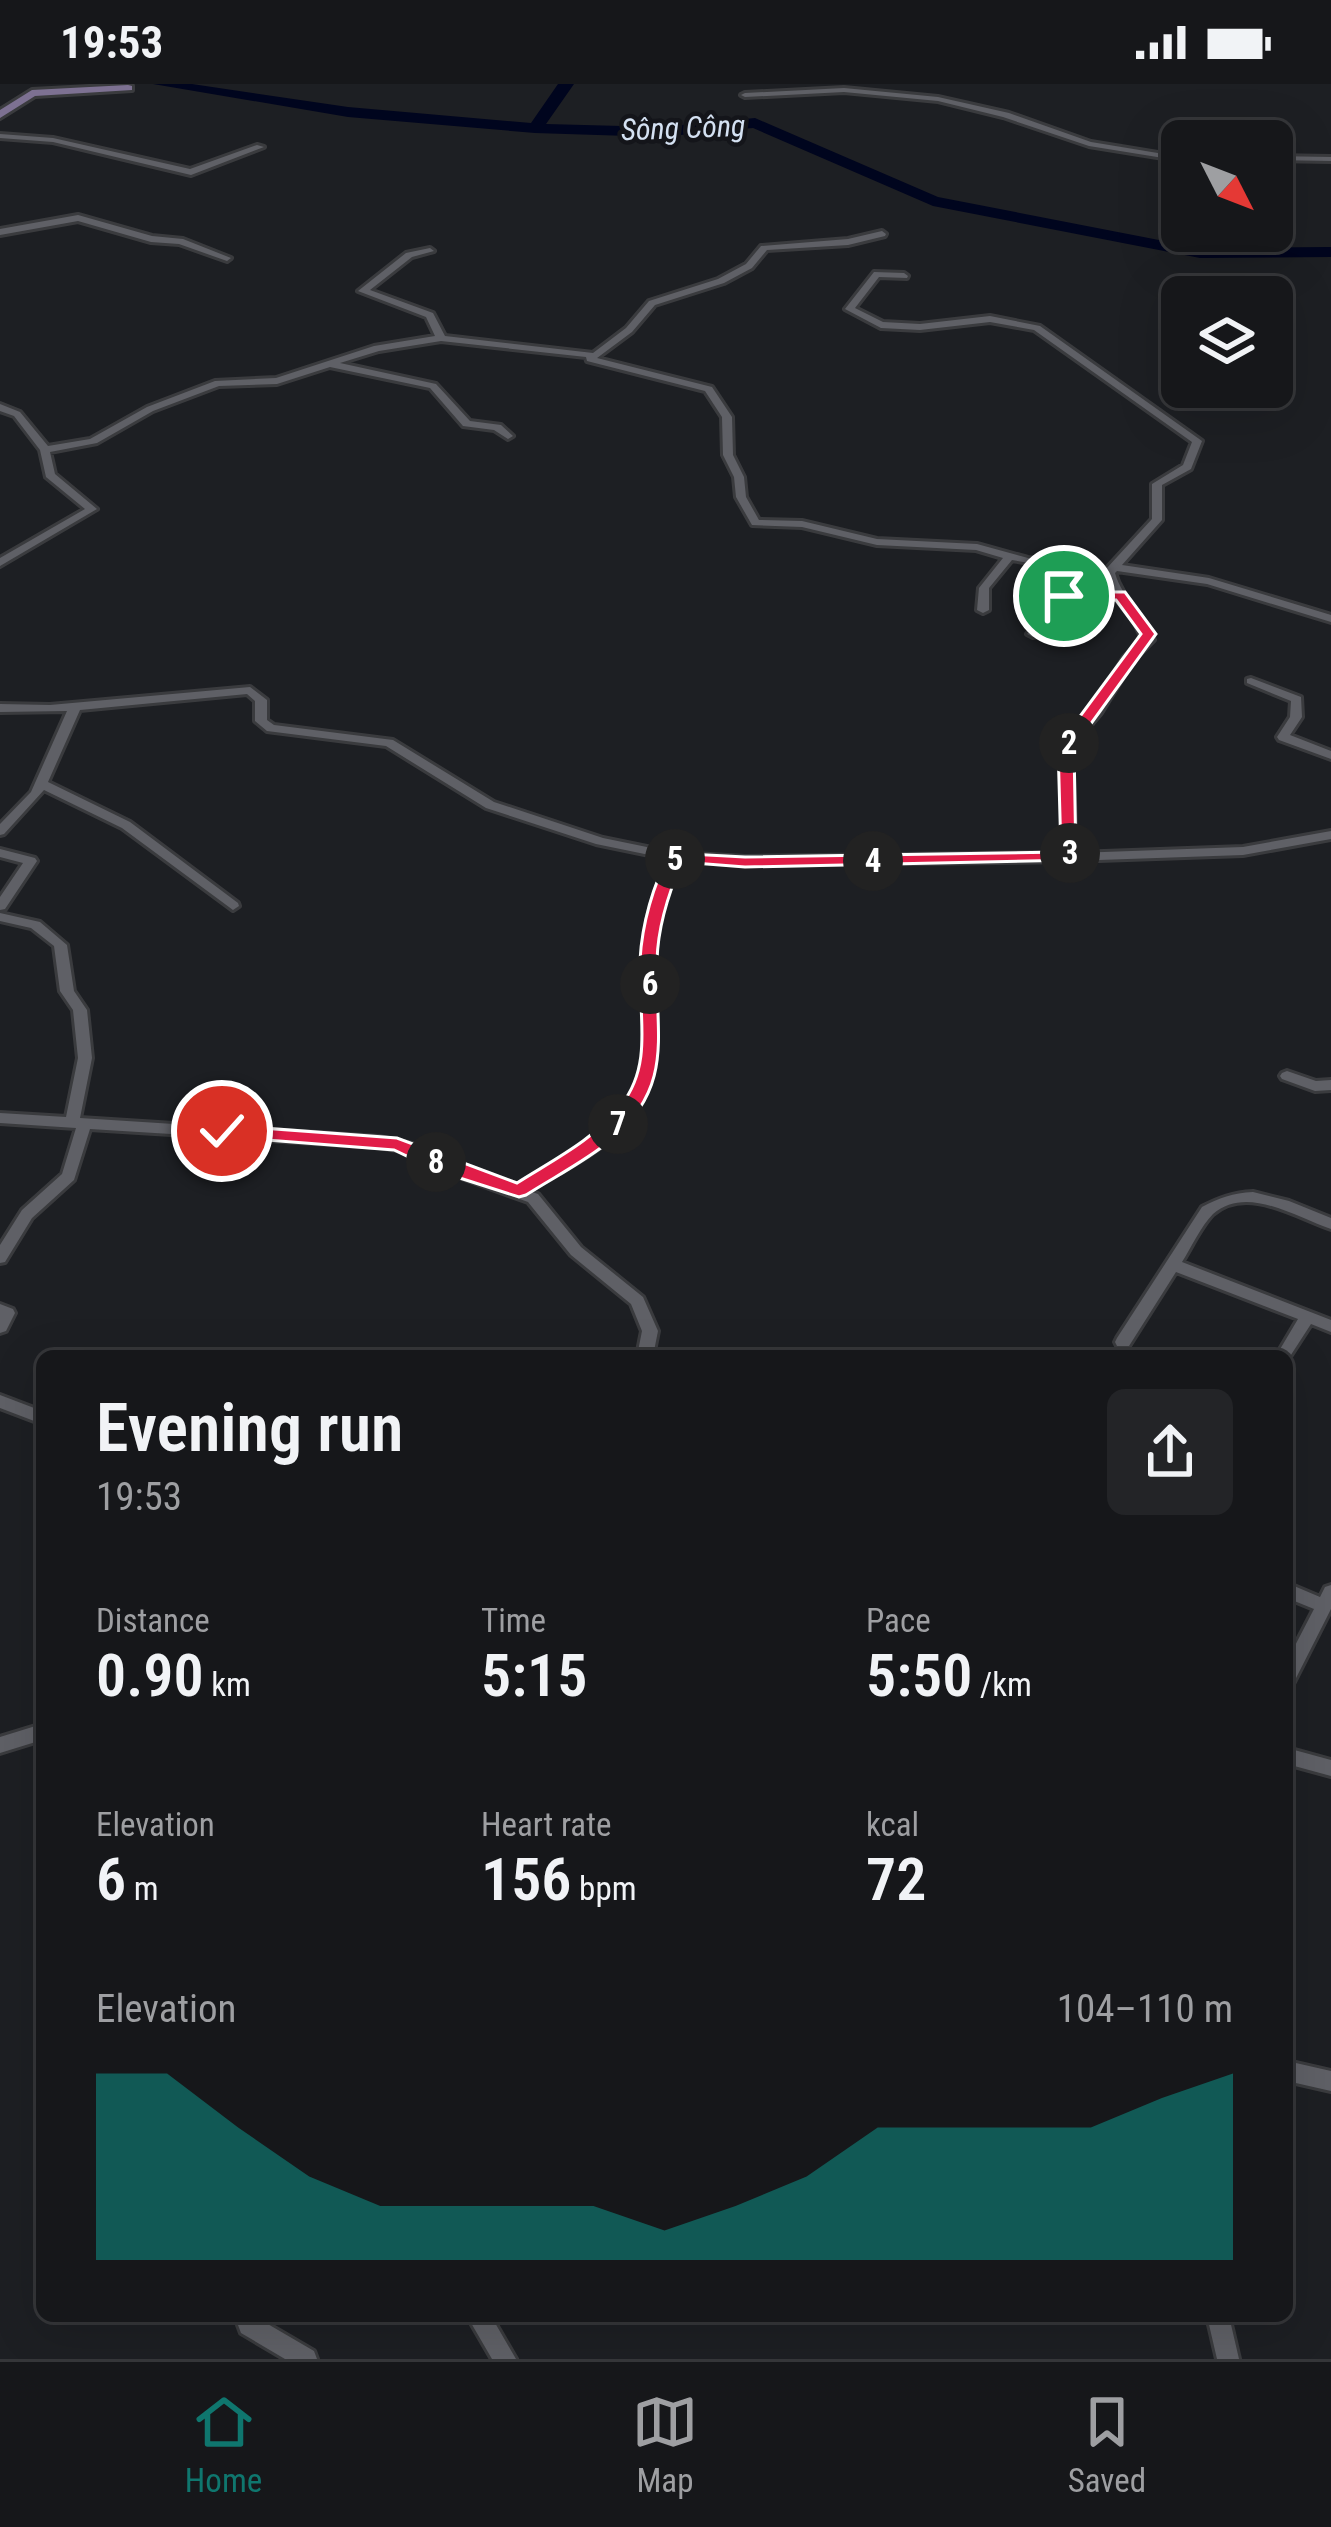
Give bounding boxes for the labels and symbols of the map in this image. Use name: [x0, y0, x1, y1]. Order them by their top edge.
water label: Sông Công: [620, 108, 746, 147]
north arrow: [1161, 120, 1293, 252]
pin: [1013, 545, 1115, 647]
pin: 2: [1039, 713, 1099, 773]
pin: 3: [1040, 823, 1100, 883]
pin: 5: [645, 829, 705, 889]
pin: 4: [843, 831, 903, 891]
pin: 6: [620, 954, 680, 1014]
pin: [171, 1080, 273, 1182]
pin: 7: [588, 1094, 648, 1154]
pin: 8: [406, 1132, 466, 1192]

